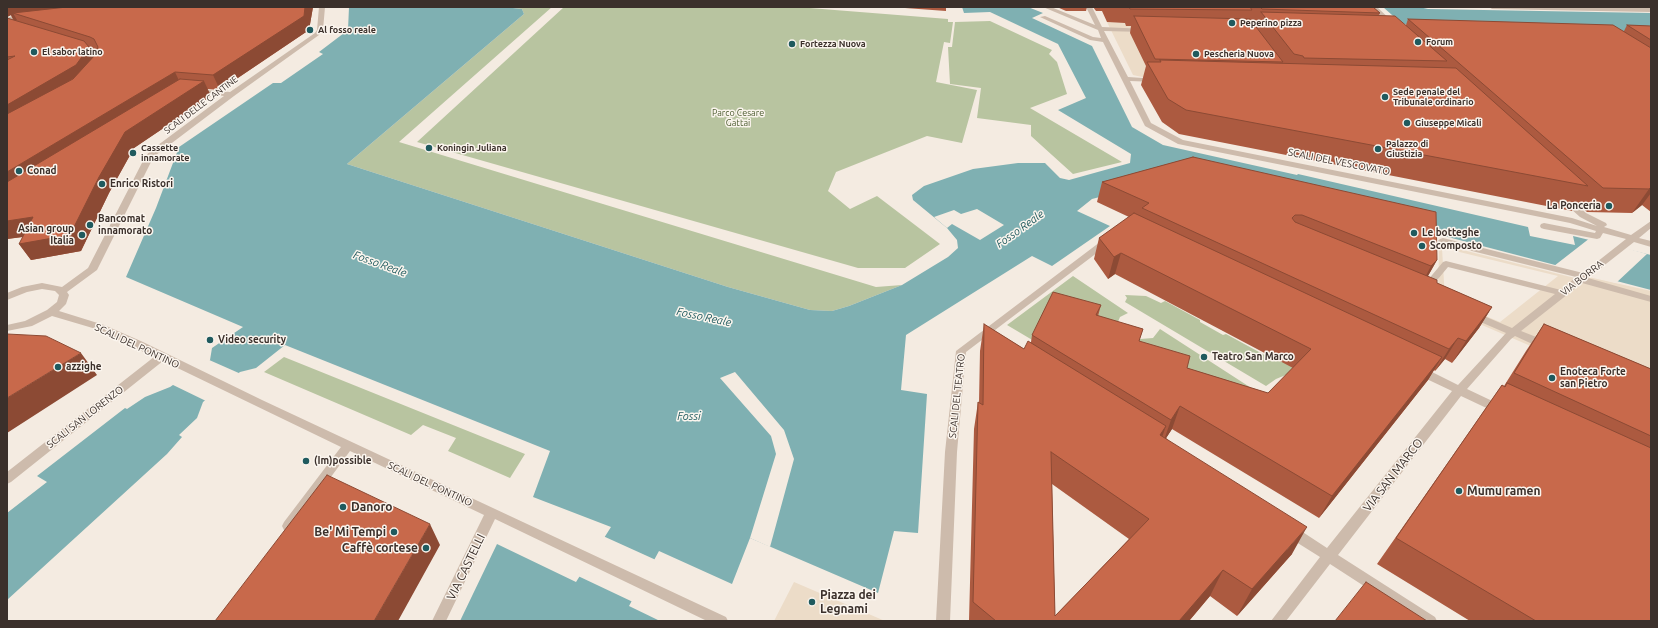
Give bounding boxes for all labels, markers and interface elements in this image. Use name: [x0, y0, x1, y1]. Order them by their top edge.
marker: Peperino pizza: [1227, 18, 1237, 28]
place label: Peperino pizza: [1240, 18, 1302, 28]
marker: Al fosso reale: [305, 25, 315, 35]
place label: Al fosso reale: [318, 25, 376, 35]
marker: Forum: [1413, 37, 1423, 47]
place label: Forum: [1426, 37, 1453, 47]
marker: Fortezza Nuova: [787, 39, 797, 49]
place label: Fortezza Nuova: [800, 39, 866, 49]
marker: El sabor latino: [29, 47, 39, 57]
place label: El sabor latino: [42, 47, 103, 57]
marker: Pescheria Nuova: [1191, 49, 1201, 59]
place label: Pescheria Nuova: [1204, 49, 1274, 59]
street label: SCALI DELLE CANTINE: [162, 74, 240, 136]
place label: Sede penale del Tribunale ordinario: [1393, 87, 1474, 108]
marker: Sede penale del Tribunale ordinario: [1380, 92, 1390, 102]
park label: Parco Cesare Gattai: [712, 108, 764, 129]
marker: Giuseppe Micali: [1402, 118, 1412, 128]
place label: Giuseppe Micali: [1415, 118, 1481, 128]
place label: Palazzo di Giustizia: [1386, 139, 1428, 160]
place label: Cassette innamorate: [141, 143, 190, 164]
marker: Koningin Juliana: [424, 143, 434, 153]
place label: Koningin Juliana: [437, 143, 507, 153]
marker: Palazzo di Giustizia: [1373, 144, 1383, 154]
street label: SCALI DEL VESCOVATO: [1287, 146, 1391, 178]
marker: Cassette innamorate: [128, 148, 138, 158]
place label: Conad: [27, 165, 57, 177]
marker: Conad: [14, 166, 24, 176]
place label: Enrico Ristori: [110, 178, 173, 190]
marker: Enrico Ristori: [97, 179, 107, 189]
place label: La Ponceria: [1547, 200, 1601, 212]
marker: La Ponceria: [1604, 201, 1614, 211]
water label: Fosso Reale: [994, 207, 1046, 251]
place label: Bancomat innamorato: [98, 213, 152, 236]
marker: Bancomat innamorato: [85, 220, 95, 230]
place label: Asian group Italia: [18, 223, 74, 246]
place label: Le botteghe: [1422, 227, 1479, 239]
marker: Le botteghe: [1409, 228, 1419, 238]
marker: Asian group Italia: [77, 230, 87, 240]
place label: Scomposto: [1430, 240, 1482, 252]
marker: Scomposto: [1417, 241, 1427, 251]
water label: Fosso Reale: [352, 248, 408, 280]
street label: VIA BORRA: [1558, 258, 1606, 298]
water label: Fosso Reale: [675, 305, 733, 329]
street label: SCALI DEL PONTINO: [93, 321, 181, 371]
place label: Video security: [218, 334, 286, 346]
marker: Video security: [205, 335, 215, 345]
place label: Teatro San Marco: [1212, 351, 1294, 363]
marker: Teatro San Marco: [1199, 352, 1209, 362]
street label: SCALI DEL TEATRO: [947, 353, 967, 439]
place label: azzighe: [66, 361, 102, 373]
marker: azzighe: [53, 362, 63, 372]
place label: Enoteca Forte san Pietro: [1560, 366, 1626, 390]
marker: Enoteca Forte san Pietro: [1547, 373, 1557, 383]
street label: SCALI SAN LORENZO: [44, 383, 126, 451]
water label: Fossi: [677, 409, 701, 423]
street label: VIA SAN MARCO: [1360, 436, 1426, 514]
place label: (Im)possible: [314, 455, 372, 467]
marker: (Im)possible: [301, 456, 311, 466]
street label: SCALI DEL PONTINO: [386, 459, 474, 509]
place label: Mumu ramen: [1467, 484, 1541, 498]
marker: Mumu ramen: [1454, 486, 1464, 496]
place label: Danoro: [351, 500, 393, 514]
marker: Danoro: [338, 502, 348, 512]
place label: Be' Mi Tempi: [314, 525, 386, 539]
marker: Be' Mi Tempi: [389, 527, 399, 537]
street label: VIA CASTELLI: [444, 532, 488, 602]
place label: Caffè cortese: [342, 541, 418, 555]
marker: Caffè cortese: [421, 543, 431, 553]
place label: Piazza dei Legnami: [820, 588, 876, 616]
marker: Piazza dei Legnami: [807, 597, 817, 607]

